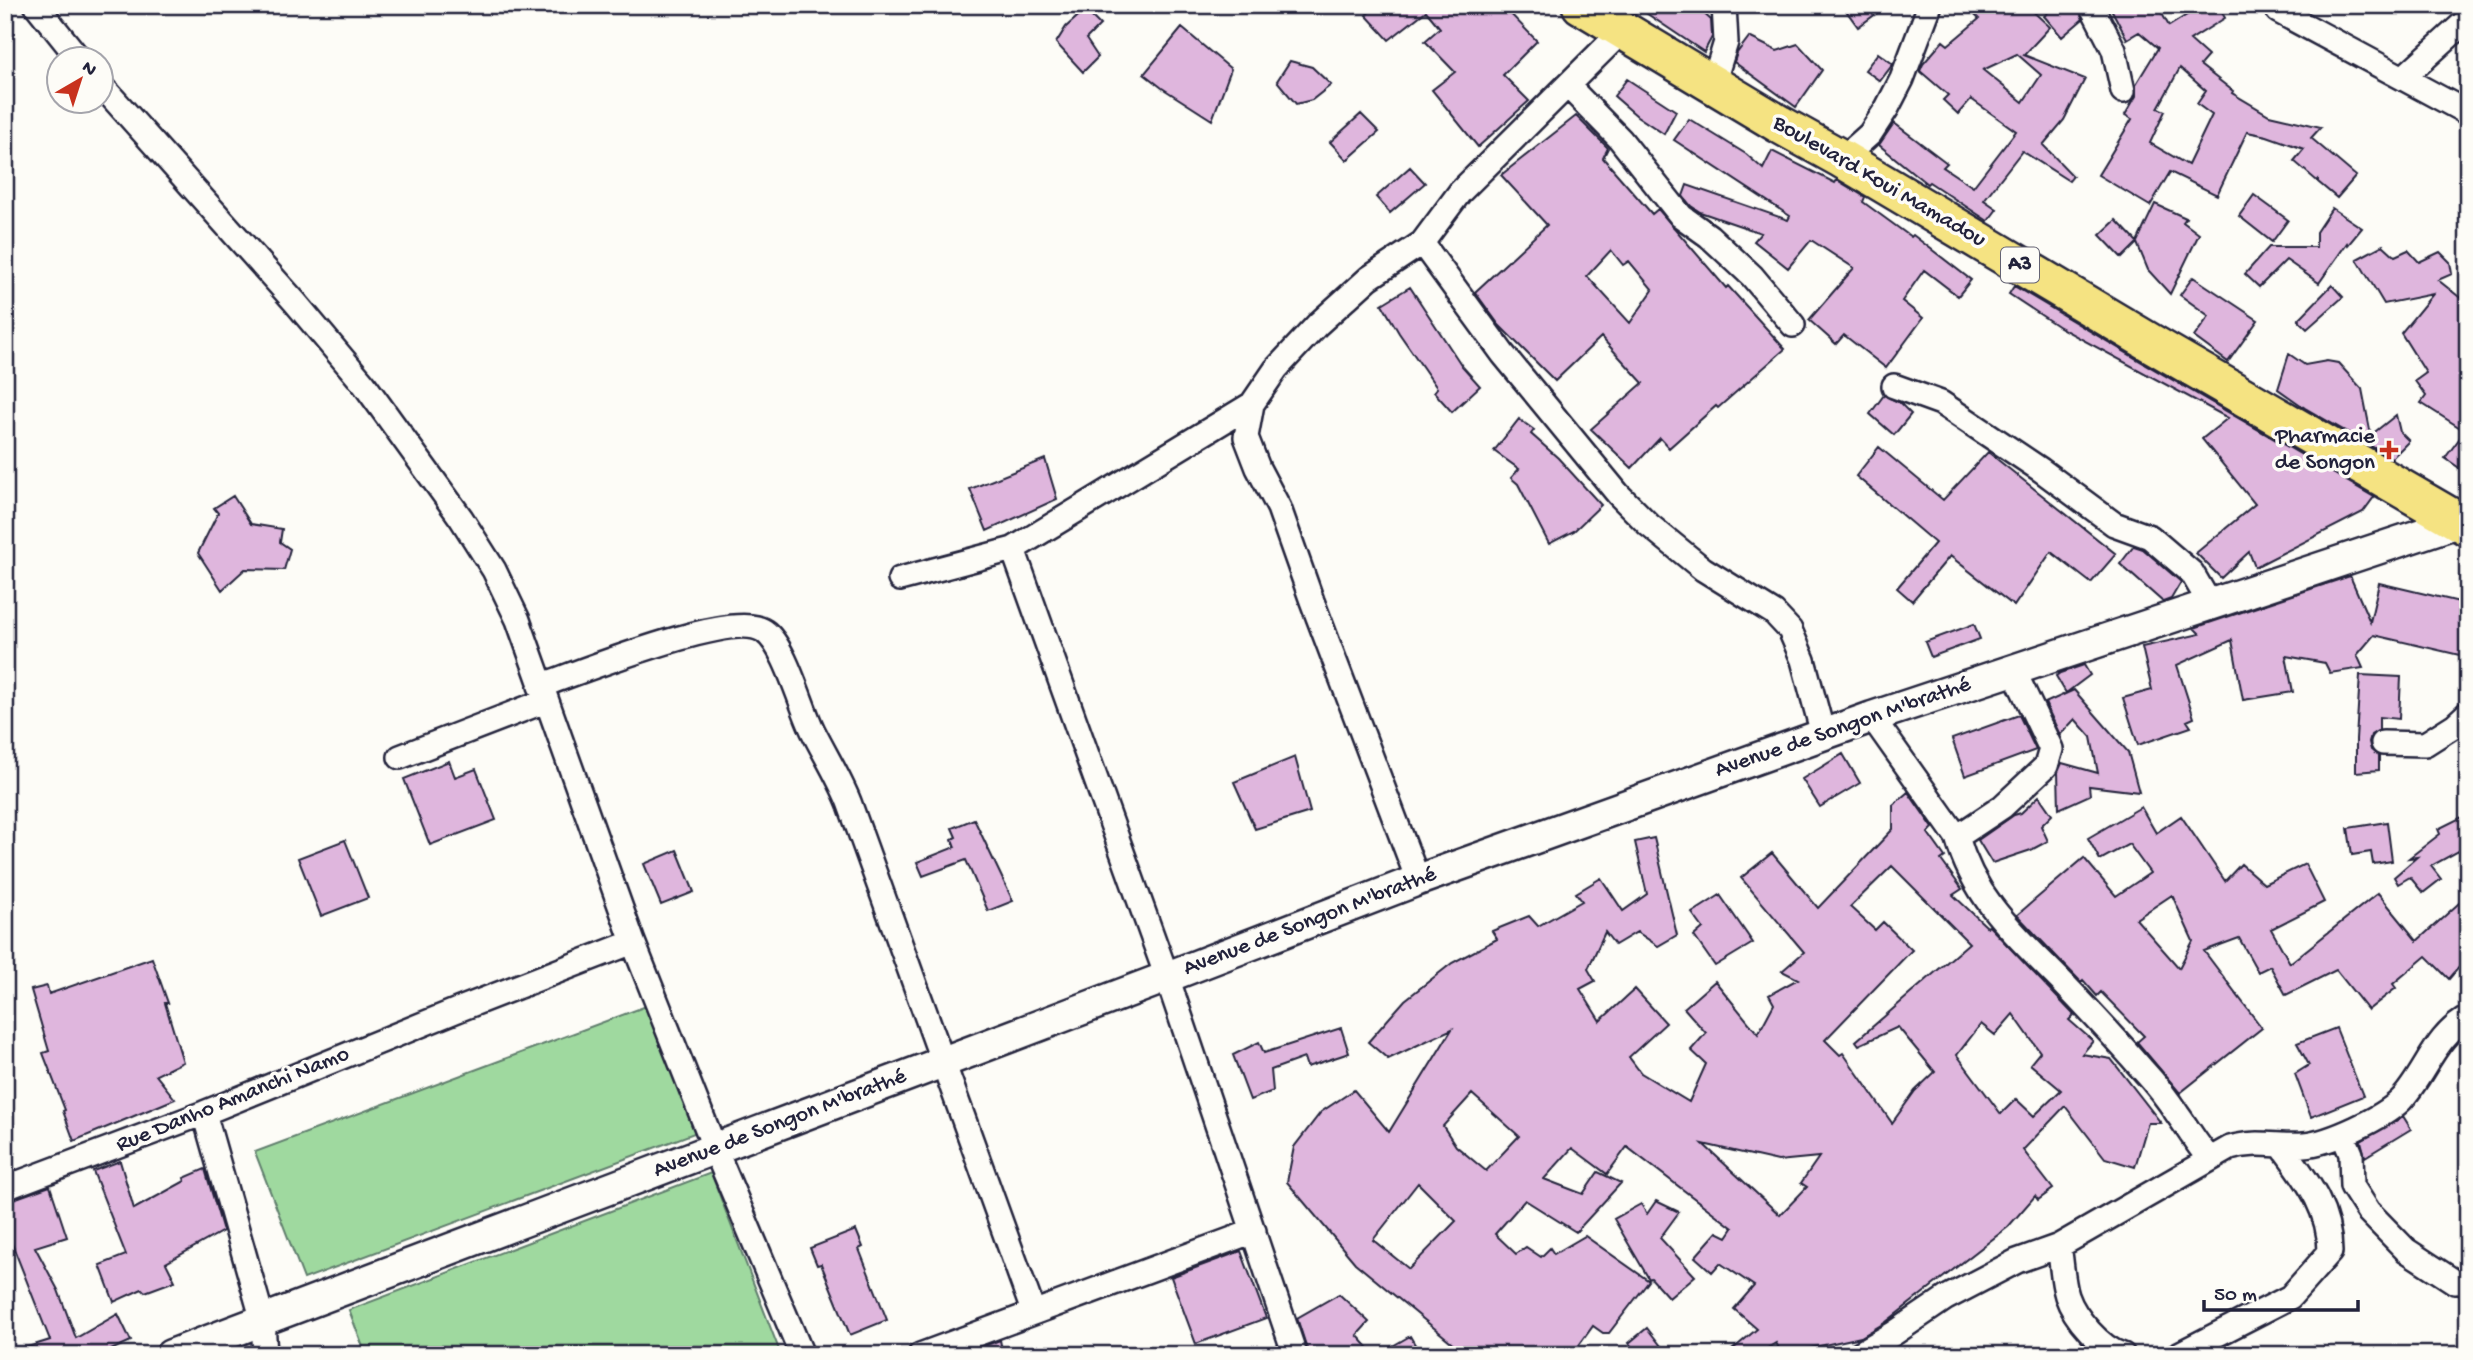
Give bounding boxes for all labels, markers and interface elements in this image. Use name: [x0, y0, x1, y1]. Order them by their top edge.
north arrow: [46, 46, 116, 116]
text: N: [76, 57, 101, 82]
street label: Boulevard Koui Mamadou: [1767, 109, 1990, 254]
road number: A3: [2001, 247, 2039, 282]
place label: Pharmacie de Songon: [2274, 424, 2376, 477]
marker: Pharmacie de Songon: [2381, 442, 2397, 458]
street label: Avenue de Songon M'brathé: [1712, 671, 1976, 785]
street label: Avenue de Songon M'brathé: [1180, 861, 1441, 983]
street label: Rue Danho Amanchi Namo: [113, 1041, 353, 1159]
street label: Avenue de Songon M'brathé: [650, 1063, 911, 1185]
scale bar: [2204, 1269, 2358, 1313]
text: 50 m: [2214, 1284, 2257, 1309]

